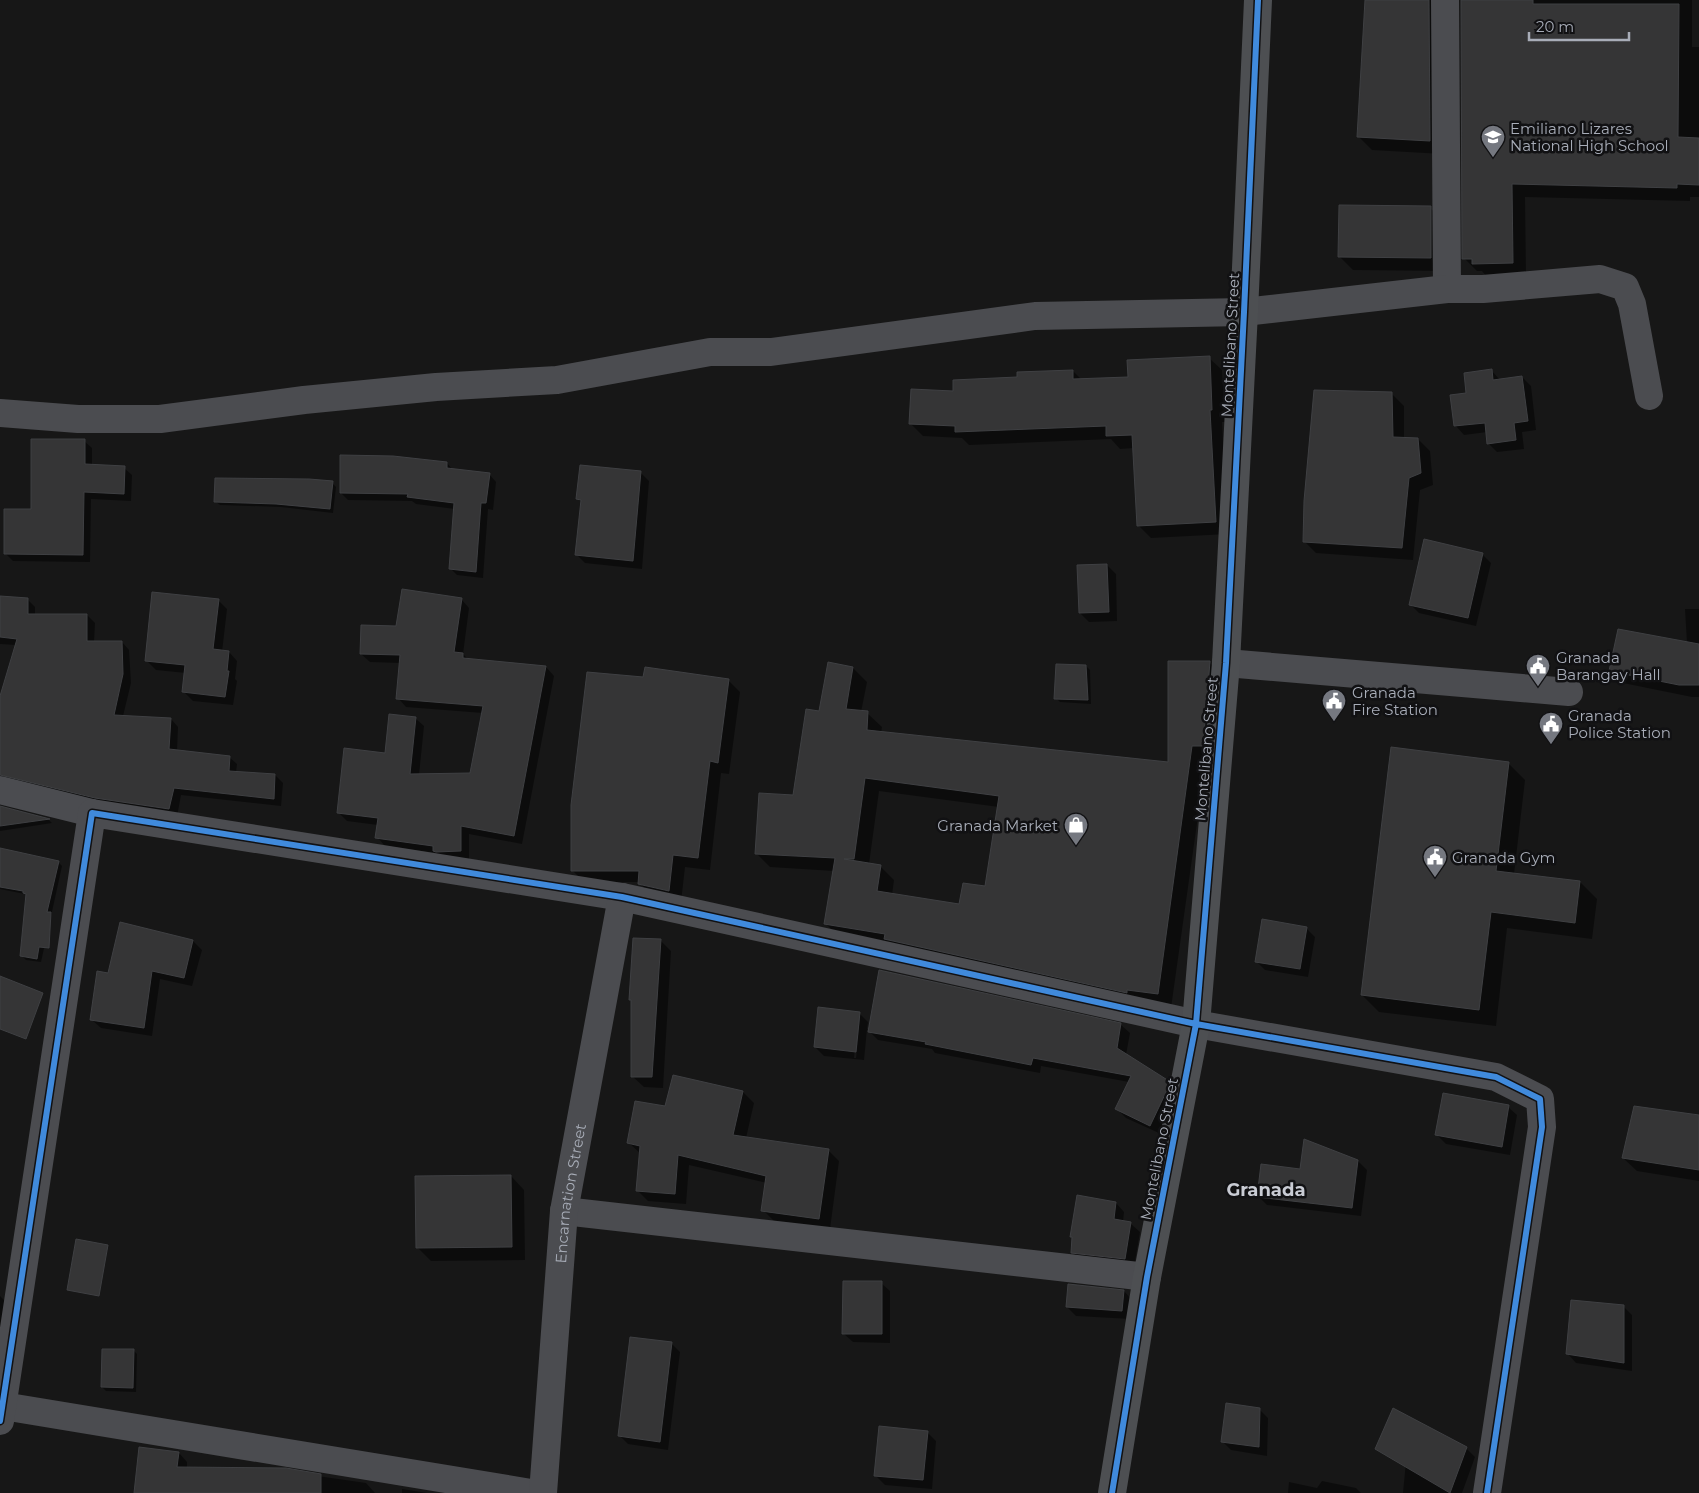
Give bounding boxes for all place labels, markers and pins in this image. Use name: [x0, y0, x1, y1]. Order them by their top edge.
place label: Emiliano Lizares National High School: [1510, 119, 1669, 155]
school or university icon: Emiliano Lizares National High School: [1480, 124, 1506, 158]
place label: Granada Barangay Hall: [1556, 648, 1661, 684]
public building icon: Granada Barangay Hall: [1525, 653, 1551, 687]
place label: Granada Fire Station: [1352, 683, 1438, 719]
public building icon: Granada Fire Station: [1321, 688, 1347, 722]
place label: Granada Police Station: [1568, 706, 1671, 742]
public building icon: Granada Police Station: [1538, 711, 1564, 745]
shop icon: Granada Market: [1063, 812, 1089, 846]
place label: Granada Market: [937, 816, 1058, 835]
public building icon: Granada Gym: [1422, 844, 1448, 878]
place label: Granada Gym: [1452, 848, 1555, 867]

